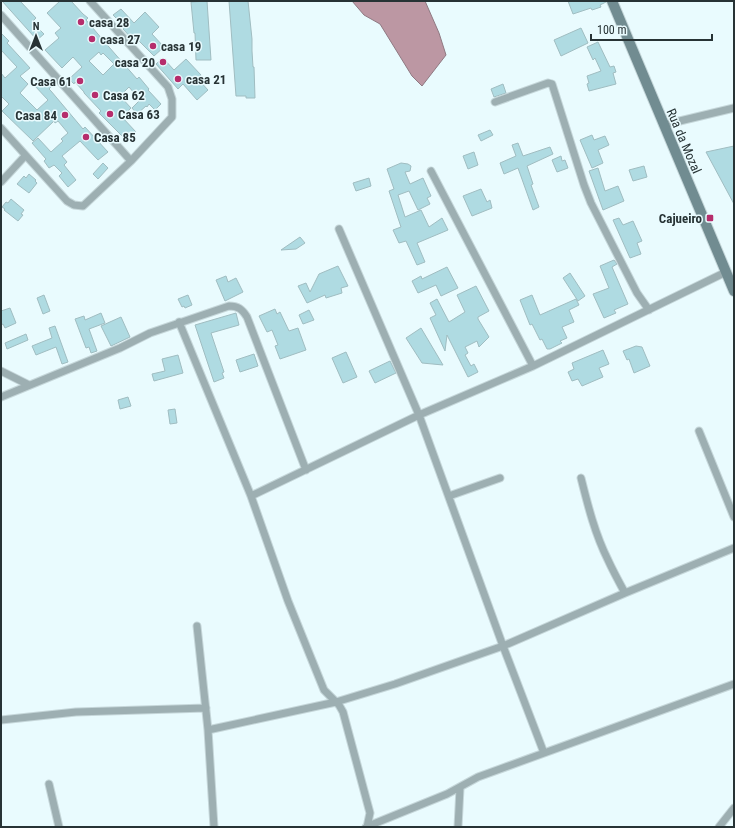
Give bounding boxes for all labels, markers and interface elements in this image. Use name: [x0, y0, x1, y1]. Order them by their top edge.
place label: casa 28: [89, 15, 129, 30]
north arrow: [16, 16, 56, 56]
scale bar: [591, 16, 712, 42]
marker: casa 28: [76, 17, 86, 27]
text: N: [33, 20, 40, 33]
text: 100 m: [597, 23, 627, 37]
place label: casa 27: [100, 32, 141, 47]
marker: casa 27: [87, 34, 97, 44]
place label: casa 19: [161, 39, 201, 54]
marker: casa 19: [148, 41, 158, 51]
place label: casa 20: [115, 55, 155, 70]
marker: casa 20: [158, 57, 168, 67]
place label: casa 21: [186, 72, 226, 87]
place label: Casa 61: [30, 74, 72, 89]
marker: casa 21: [173, 74, 183, 84]
marker: Casa 61: [75, 76, 85, 86]
place label: Casa 62: [103, 88, 145, 103]
marker: Casa 62: [90, 90, 100, 100]
street label: Rua da Mozal: [664, 106, 704, 176]
place label: Casa 63: [118, 107, 160, 122]
place label: Casa 84: [15, 108, 57, 123]
marker: Casa 63: [105, 109, 115, 119]
marker: Casa 84: [60, 110, 70, 120]
place label: Casa 85: [94, 130, 136, 145]
marker: Casa 85: [81, 132, 91, 142]
place label: Cajueiro: [659, 211, 703, 226]
marker: Cajueiro: [705, 213, 715, 223]

